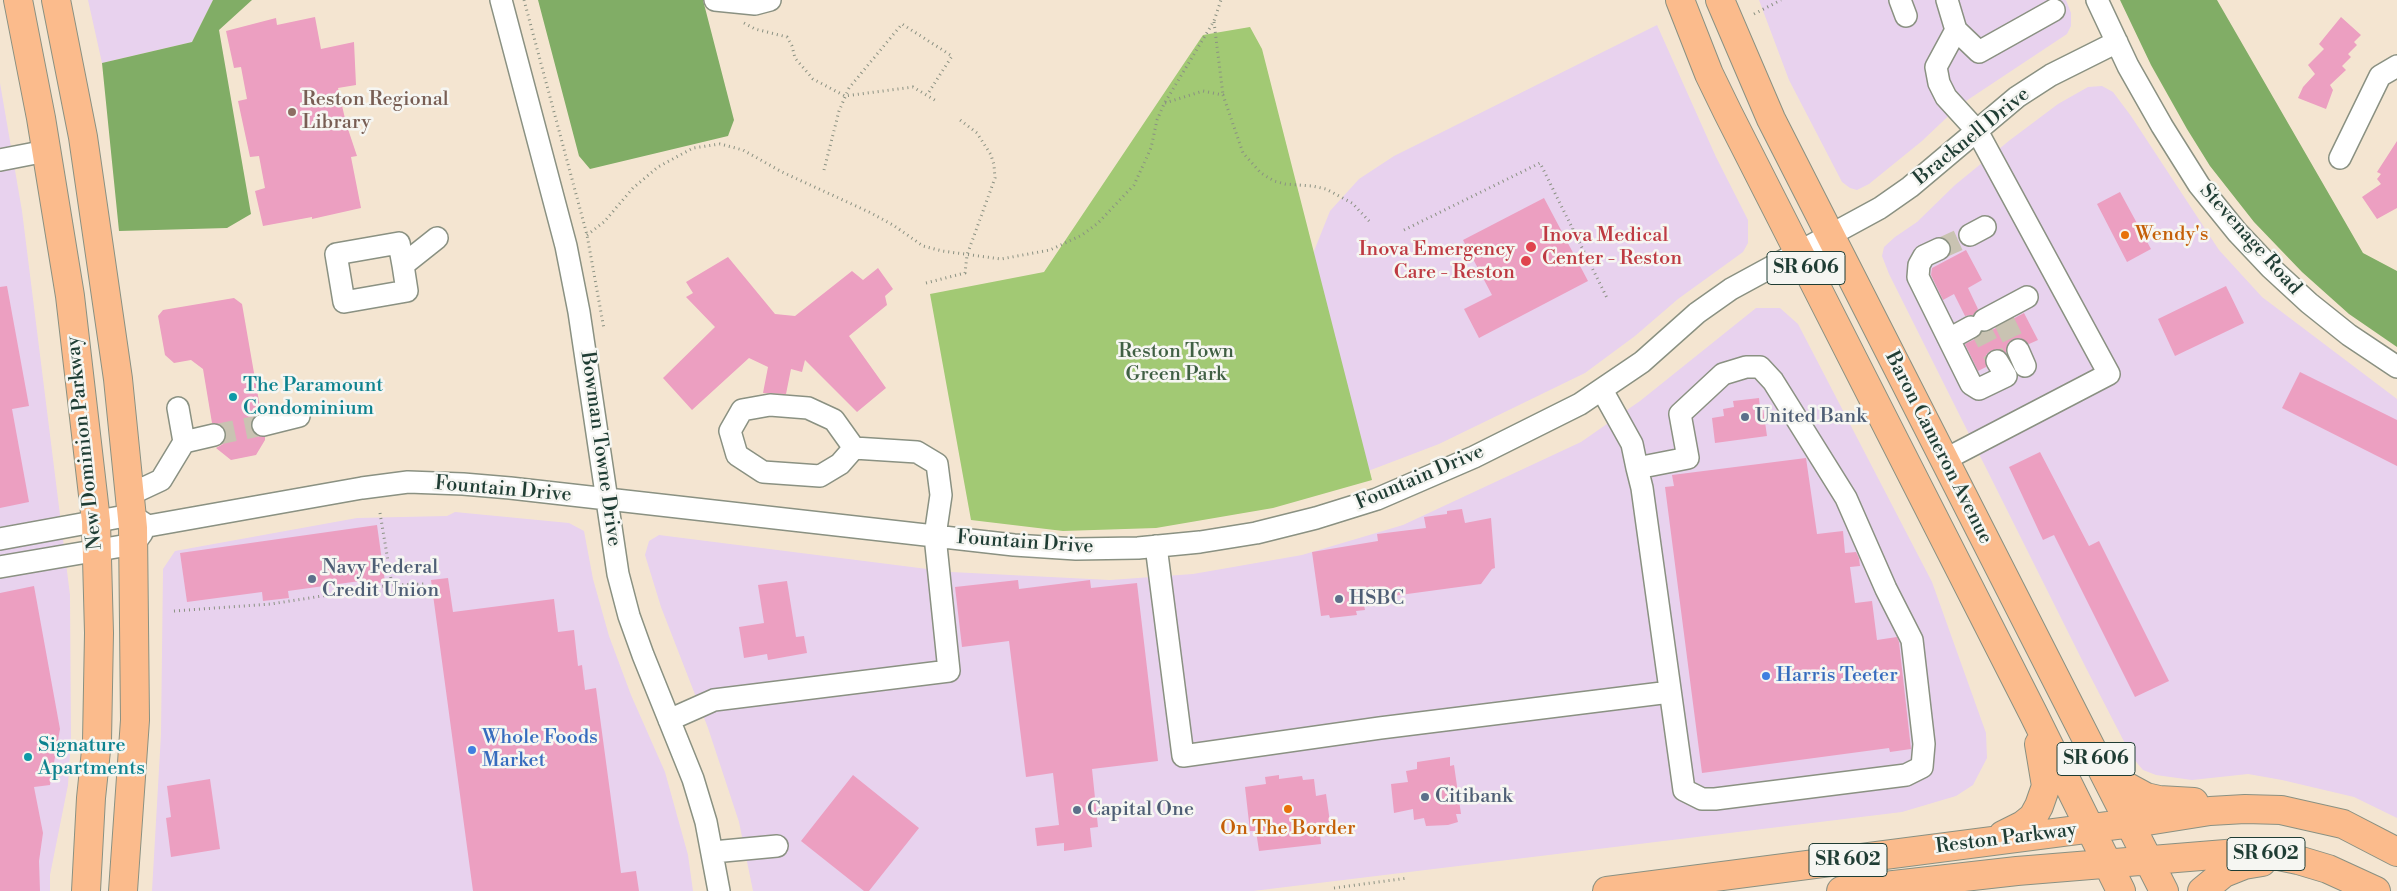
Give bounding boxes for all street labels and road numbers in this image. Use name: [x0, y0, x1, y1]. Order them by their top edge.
street label: Bracknell Drive: [1909, 83, 2035, 191]
street label: Stevenage Road: [2194, 180, 2306, 300]
road number: SR 606: [1767, 252, 1845, 284]
street label: New Dominion Parkway: [62, 335, 108, 551]
street label: Baron Cameron Avenue: [1879, 348, 1997, 548]
street label: Bowman Towne Drive: [574, 350, 626, 548]
street label: Fountain Drive: [1352, 440, 1488, 516]
street label: Fountain Drive: [434, 472, 572, 508]
street label: Fountain Drive: [956, 526, 1094, 560]
road number: SR 606: [2057, 742, 2135, 776]
street label: Reston Parkway: [1934, 818, 2078, 860]
road number: SR 602: [2227, 838, 2305, 871]
road number: SR 602: [1809, 844, 1887, 876]

